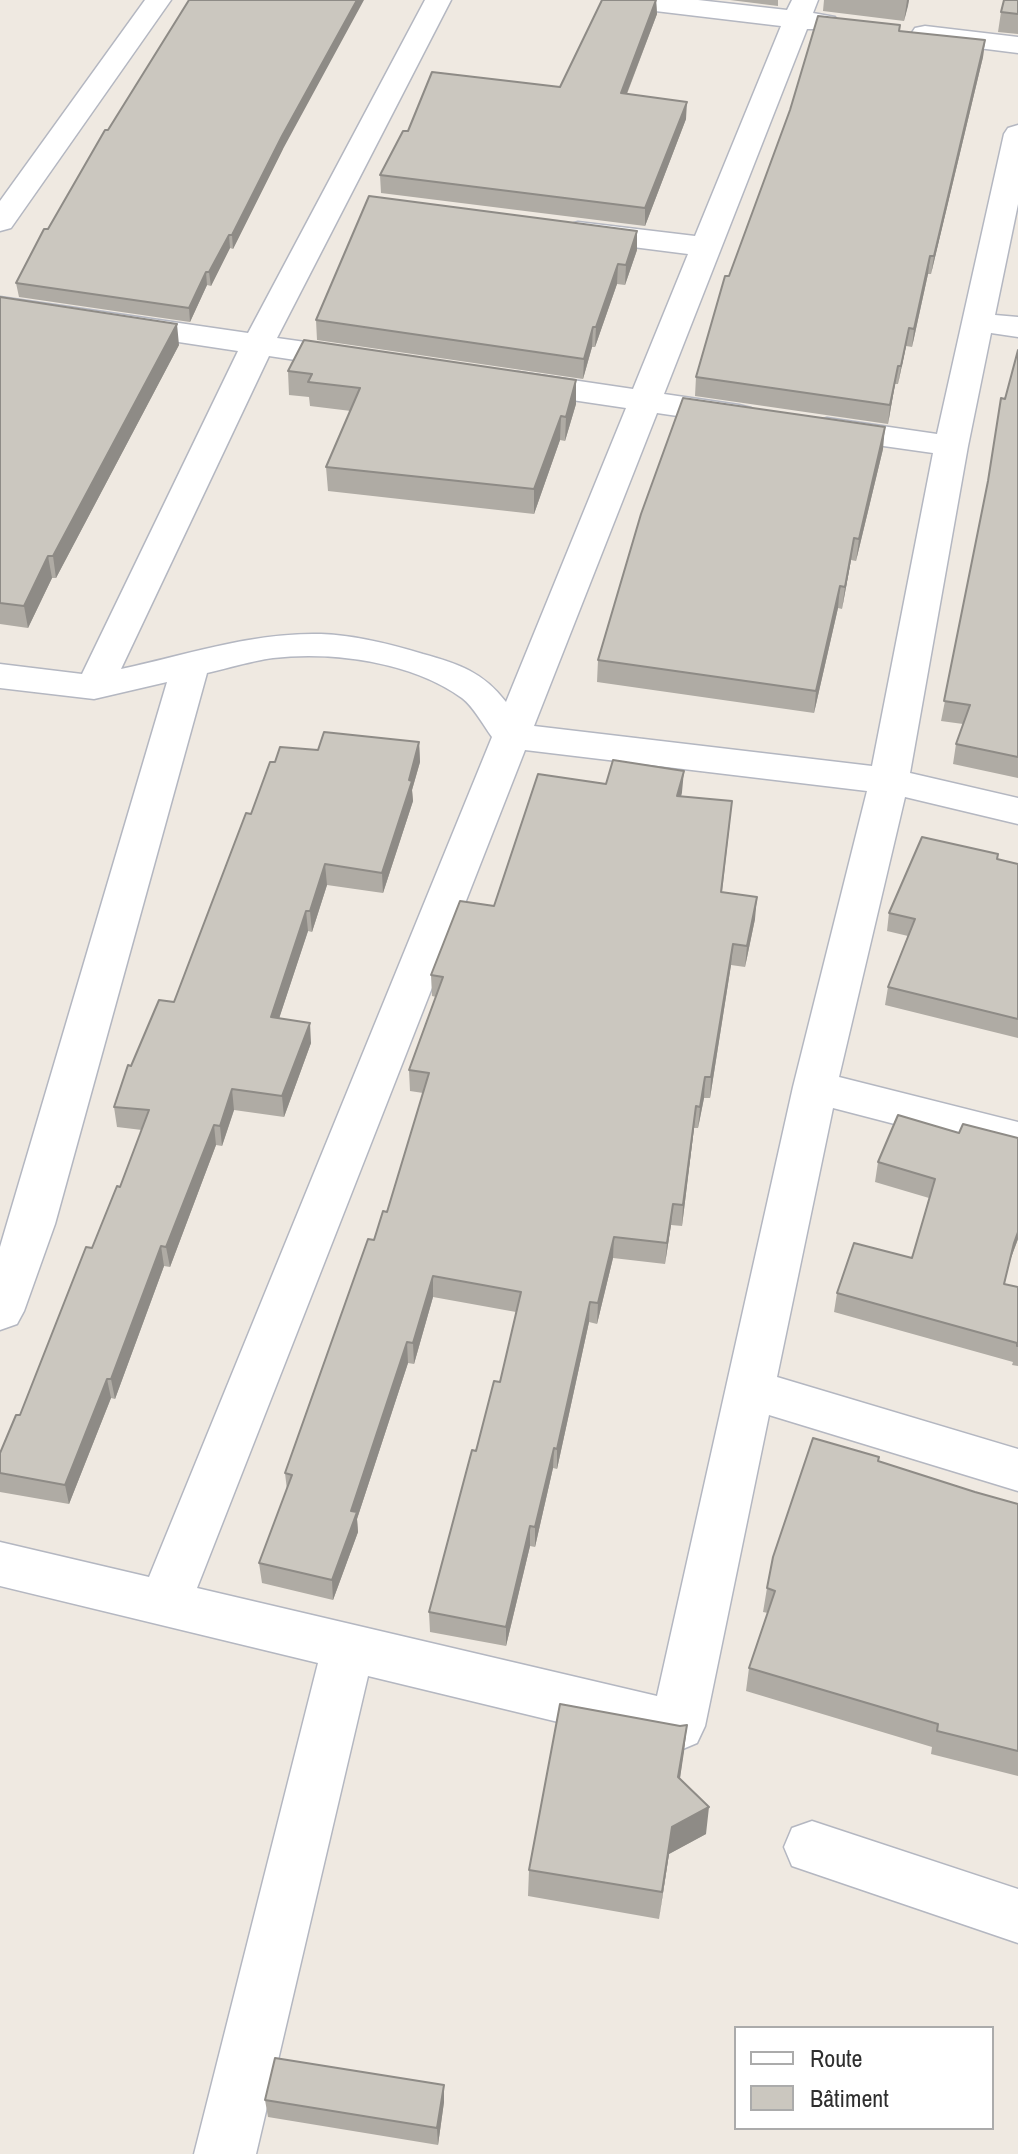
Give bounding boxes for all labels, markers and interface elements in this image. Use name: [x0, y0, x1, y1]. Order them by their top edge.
legend: [734, 2026, 994, 2130]
text: Route: [810, 2042, 863, 2074]
text: Bâtiment: [810, 2082, 889, 2114]

